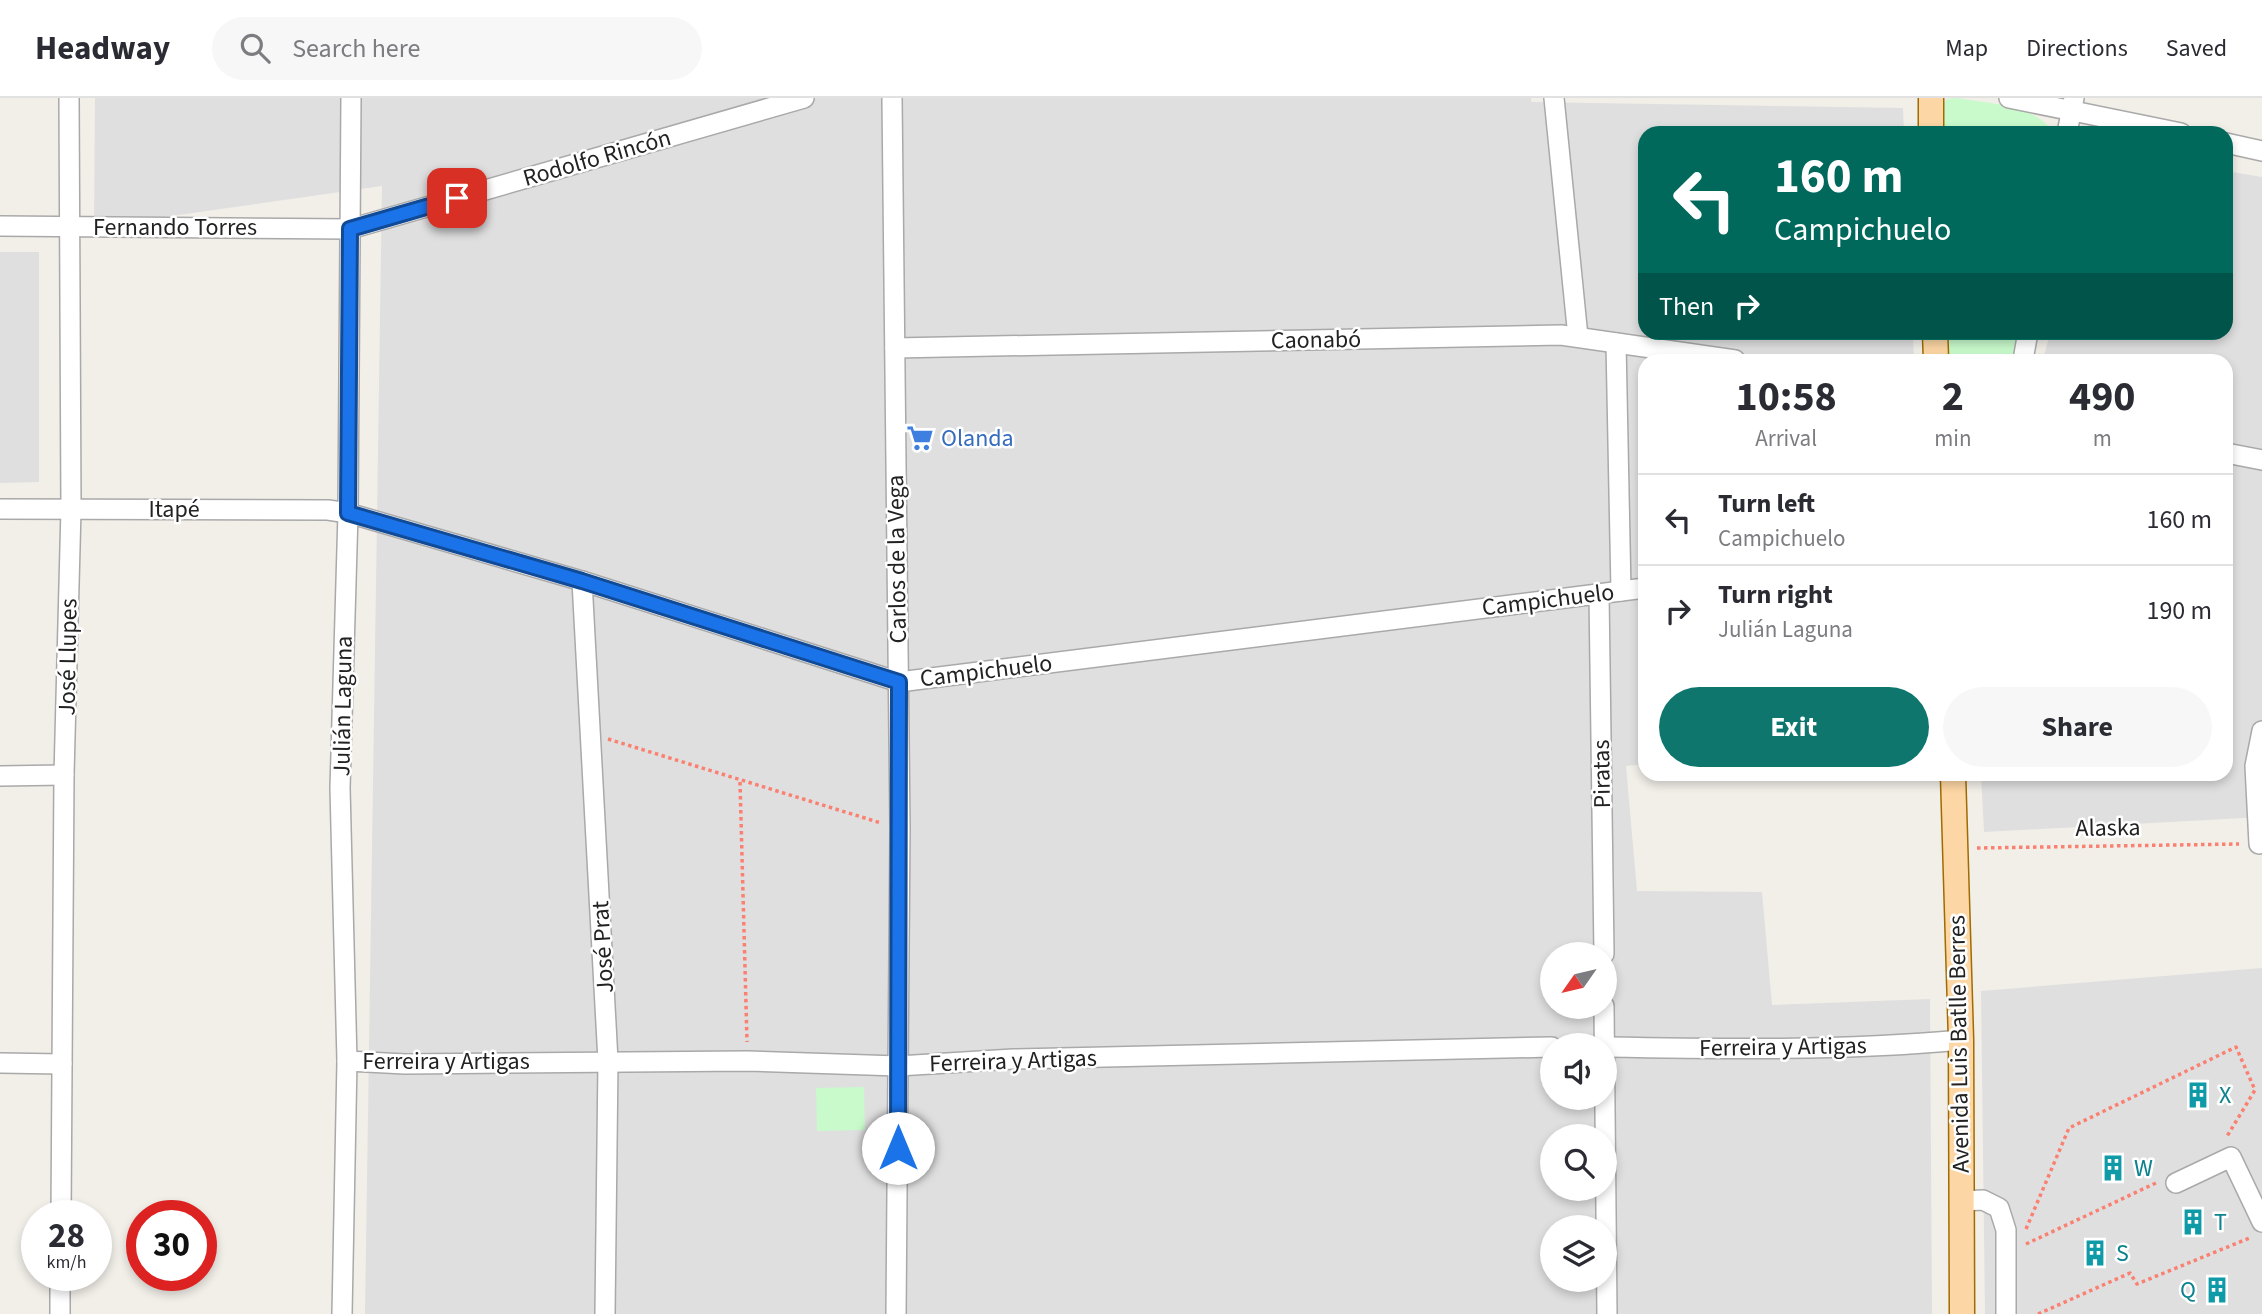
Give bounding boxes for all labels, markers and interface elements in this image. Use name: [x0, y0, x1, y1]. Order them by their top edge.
search box: [212, 17, 702, 80]
text: Headway: [35, 25, 170, 72]
icon: search: [236, 29, 274, 67]
text: Search here: [292, 30, 420, 67]
text: Map: [1945, 31, 1988, 66]
text: Directions: [2026, 31, 2128, 66]
text: Saved: [2166, 31, 2227, 66]
street label: Rodolfo Rincón: [519, 120, 675, 196]
text: 160 m: [1774, 142, 1903, 212]
icon: left: [1659, 154, 1750, 245]
pin: [427, 168, 487, 228]
icon: arrive: [438, 179, 476, 217]
text: Campichuelo: [1774, 207, 1951, 253]
street label: Fernando Torres: [93, 210, 257, 245]
icon: right: [1728, 287, 1766, 325]
text: Then: [1659, 288, 1714, 325]
street label: Caonabó: [1271, 322, 1361, 358]
text: 10:58: [1735, 367, 1837, 427]
text: 2: [1942, 367, 1964, 427]
text: 490: [2069, 367, 2136, 427]
place label: Olanda: [941, 421, 1014, 456]
text: Arrival: [1755, 422, 1817, 455]
text: min: [1934, 422, 1972, 455]
text: m: [2093, 422, 2112, 455]
supermarket icon: Olanda: [905, 423, 935, 453]
street label: Carlos de la Vega: [878, 474, 916, 644]
text: Turn left: [1718, 485, 1815, 522]
street label: Itapé: [148, 492, 200, 527]
icon: left: [1659, 501, 1697, 539]
text: 160 m: [2146, 501, 2212, 538]
text: Campichuelo: [1718, 522, 1845, 555]
street label: Campichuelo: [1480, 575, 1616, 625]
text: Turn right: [1718, 576, 1833, 613]
icon: right: [1659, 592, 1697, 630]
text: 190 m: [2146, 592, 2212, 629]
street label: José Llupes: [49, 598, 87, 716]
text: Julián Laguna: [1718, 613, 1853, 646]
street label: Julián Laguna: [324, 635, 362, 777]
street label: Campichuelo: [918, 646, 1054, 696]
button: Exit: [1659, 687, 1929, 767]
button: Share: [1943, 687, 2212, 767]
street label: Piratas: [1584, 739, 1620, 809]
street label: Alaska: [2075, 810, 2141, 846]
street label: José Prat: [583, 900, 623, 994]
street label: Avenida Luis Batlle Berres: [1939, 915, 1979, 1173]
north arrow: [1540, 942, 1617, 1018]
map controls: [1540, 942, 1617, 1292]
street label: Ferreira y Artigas: [1699, 1028, 1867, 1066]
button: sound: [1540, 1033, 1617, 1110]
street label: Ferreira y Artigas: [929, 1041, 1097, 1081]
street label: Ferreira y Artigas: [362, 1044, 530, 1079]
place label: X: [2219, 1078, 2231, 1113]
building icon: X: [2183, 1080, 2213, 1110]
position arrow: [861, 1111, 935, 1185]
button: search: [1540, 1124, 1617, 1201]
place label: W: [2134, 1151, 2153, 1186]
building icon: W: [2098, 1153, 2128, 1183]
speed limit sign: 30: [126, 1200, 217, 1291]
place label: T: [2214, 1205, 2227, 1240]
building icon: T: [2178, 1207, 2208, 1237]
text: 28: [48, 1211, 85, 1261]
button: layers: [1540, 1215, 1617, 1292]
place label: S: [2116, 1236, 2129, 1271]
building icon: S: [2080, 1238, 2110, 1268]
text: km/h: [47, 1250, 86, 1275]
place label: Q: [2180, 1273, 2196, 1308]
building icon: Q: [2202, 1275, 2232, 1305]

